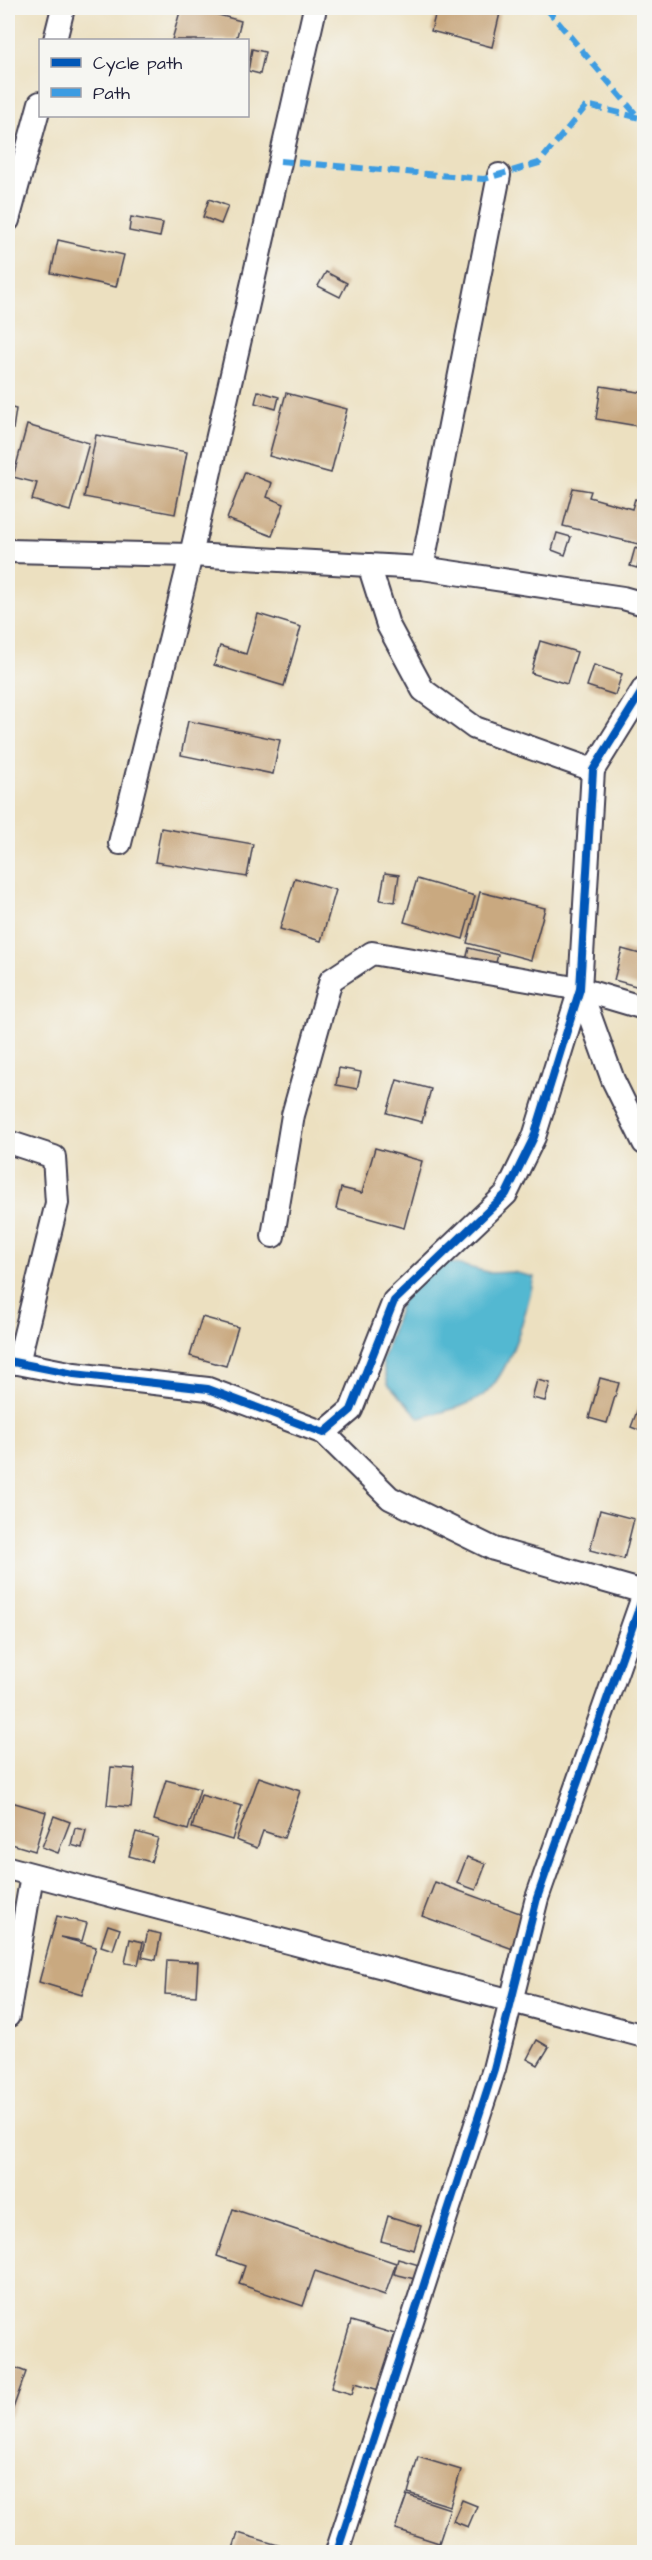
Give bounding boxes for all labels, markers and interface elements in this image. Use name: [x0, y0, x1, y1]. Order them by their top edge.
legend: [39, 39, 249, 117]
text: Cycle path: [93, 51, 182, 77]
text: Path: [93, 81, 130, 106]

